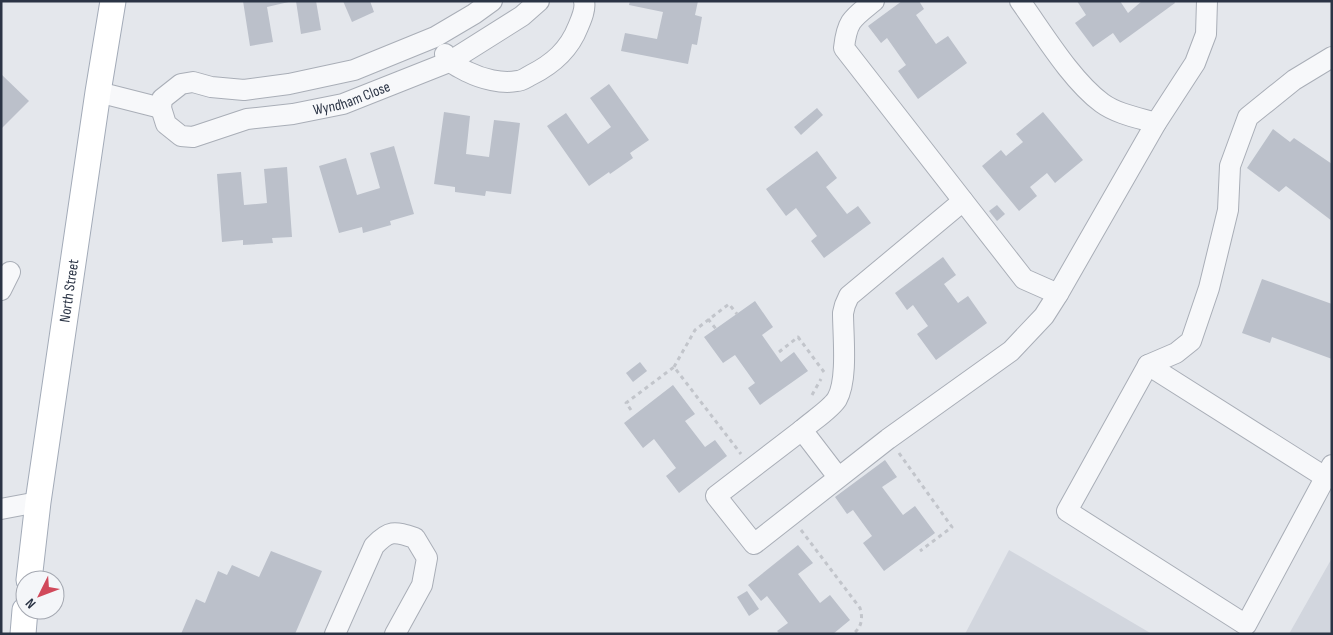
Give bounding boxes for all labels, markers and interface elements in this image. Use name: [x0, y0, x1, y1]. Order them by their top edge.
street label: Wyndham Close: [311, 77, 393, 119]
street label: North Street: [55, 258, 83, 324]
north arrow: [15, 570, 65, 620]
text: N: [22, 595, 40, 612]

